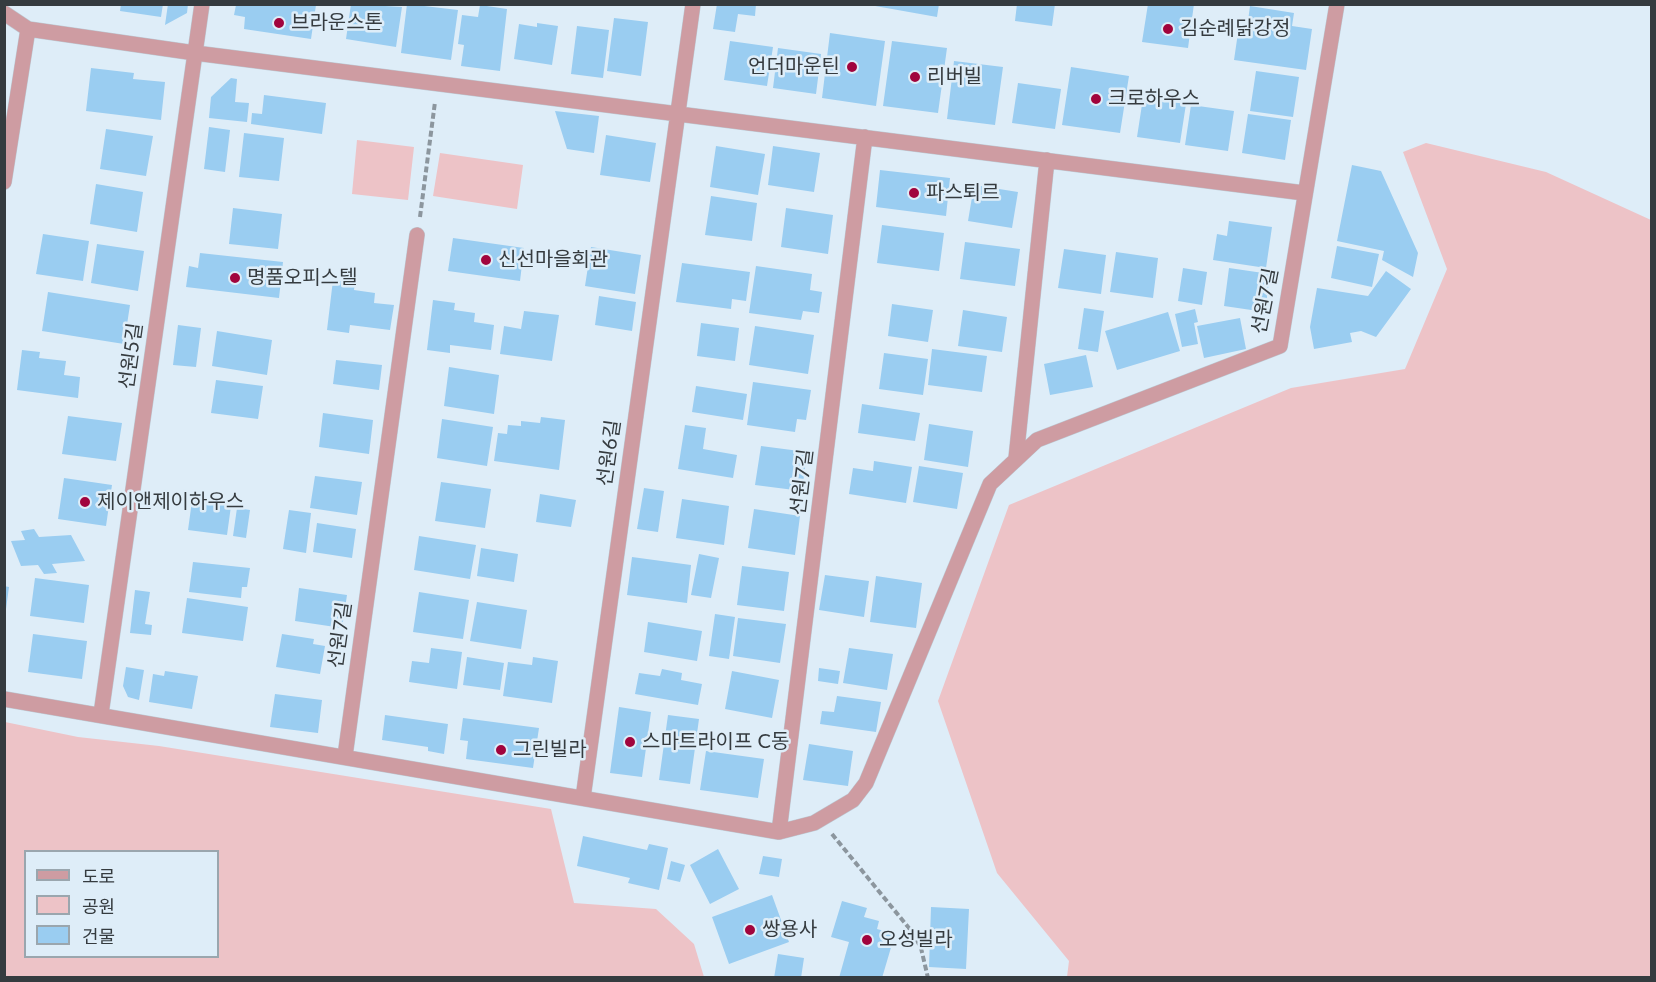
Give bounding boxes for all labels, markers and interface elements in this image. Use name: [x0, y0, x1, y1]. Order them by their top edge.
place label: 브라운스톤: [291, 11, 383, 35]
marker: 브라운스톤: [272, 16, 286, 30]
place label: 김순례닭강정: [1180, 17, 1290, 41]
marker: 김순례닭강정: [1161, 22, 1175, 36]
place label: 언더마운틴: [748, 55, 840, 79]
marker: 언더마운틴: [845, 60, 859, 74]
place label: 리버빌: [927, 65, 982, 89]
marker: 리버빌: [908, 70, 922, 84]
place label: 크로하우스: [1108, 87, 1200, 111]
marker: 크로하우스: [1089, 92, 1103, 106]
place label: 파스퇴르: [926, 181, 1000, 205]
marker: 파스퇴르: [907, 186, 921, 200]
place label: 신선마을회관: [498, 248, 608, 272]
marker: 신선마을회관: [479, 253, 493, 267]
place label: 명품오피스텔: [247, 266, 357, 290]
street label: 선원7길: [1247, 266, 1283, 336]
marker: 명품오피스텔: [228, 271, 242, 285]
street label: 선원5길: [114, 321, 148, 391]
street label: 선원6길: [592, 418, 626, 488]
street label: 선원7길: [786, 447, 818, 517]
place label: 제이앤제이하우스: [97, 490, 244, 514]
marker: 제이앤제이하우스: [78, 495, 92, 509]
street label: 선원7길: [323, 600, 357, 670]
place label: 스마트라이프 C동: [642, 730, 789, 754]
marker: 스마트라이프 C동: [623, 735, 637, 749]
place label: 그린빌라: [513, 738, 587, 762]
marker: 그린빌라: [494, 743, 508, 757]
legend: [24, 850, 219, 958]
text: 도로: [82, 865, 115, 887]
text: 공원: [82, 895, 115, 917]
place label: 쌍용사: [762, 918, 817, 942]
marker: 쌍용사: [743, 923, 757, 937]
text: 건물: [82, 925, 115, 947]
place label: 오성빌라: [879, 928, 953, 952]
marker: 오성빌라: [860, 933, 874, 947]

